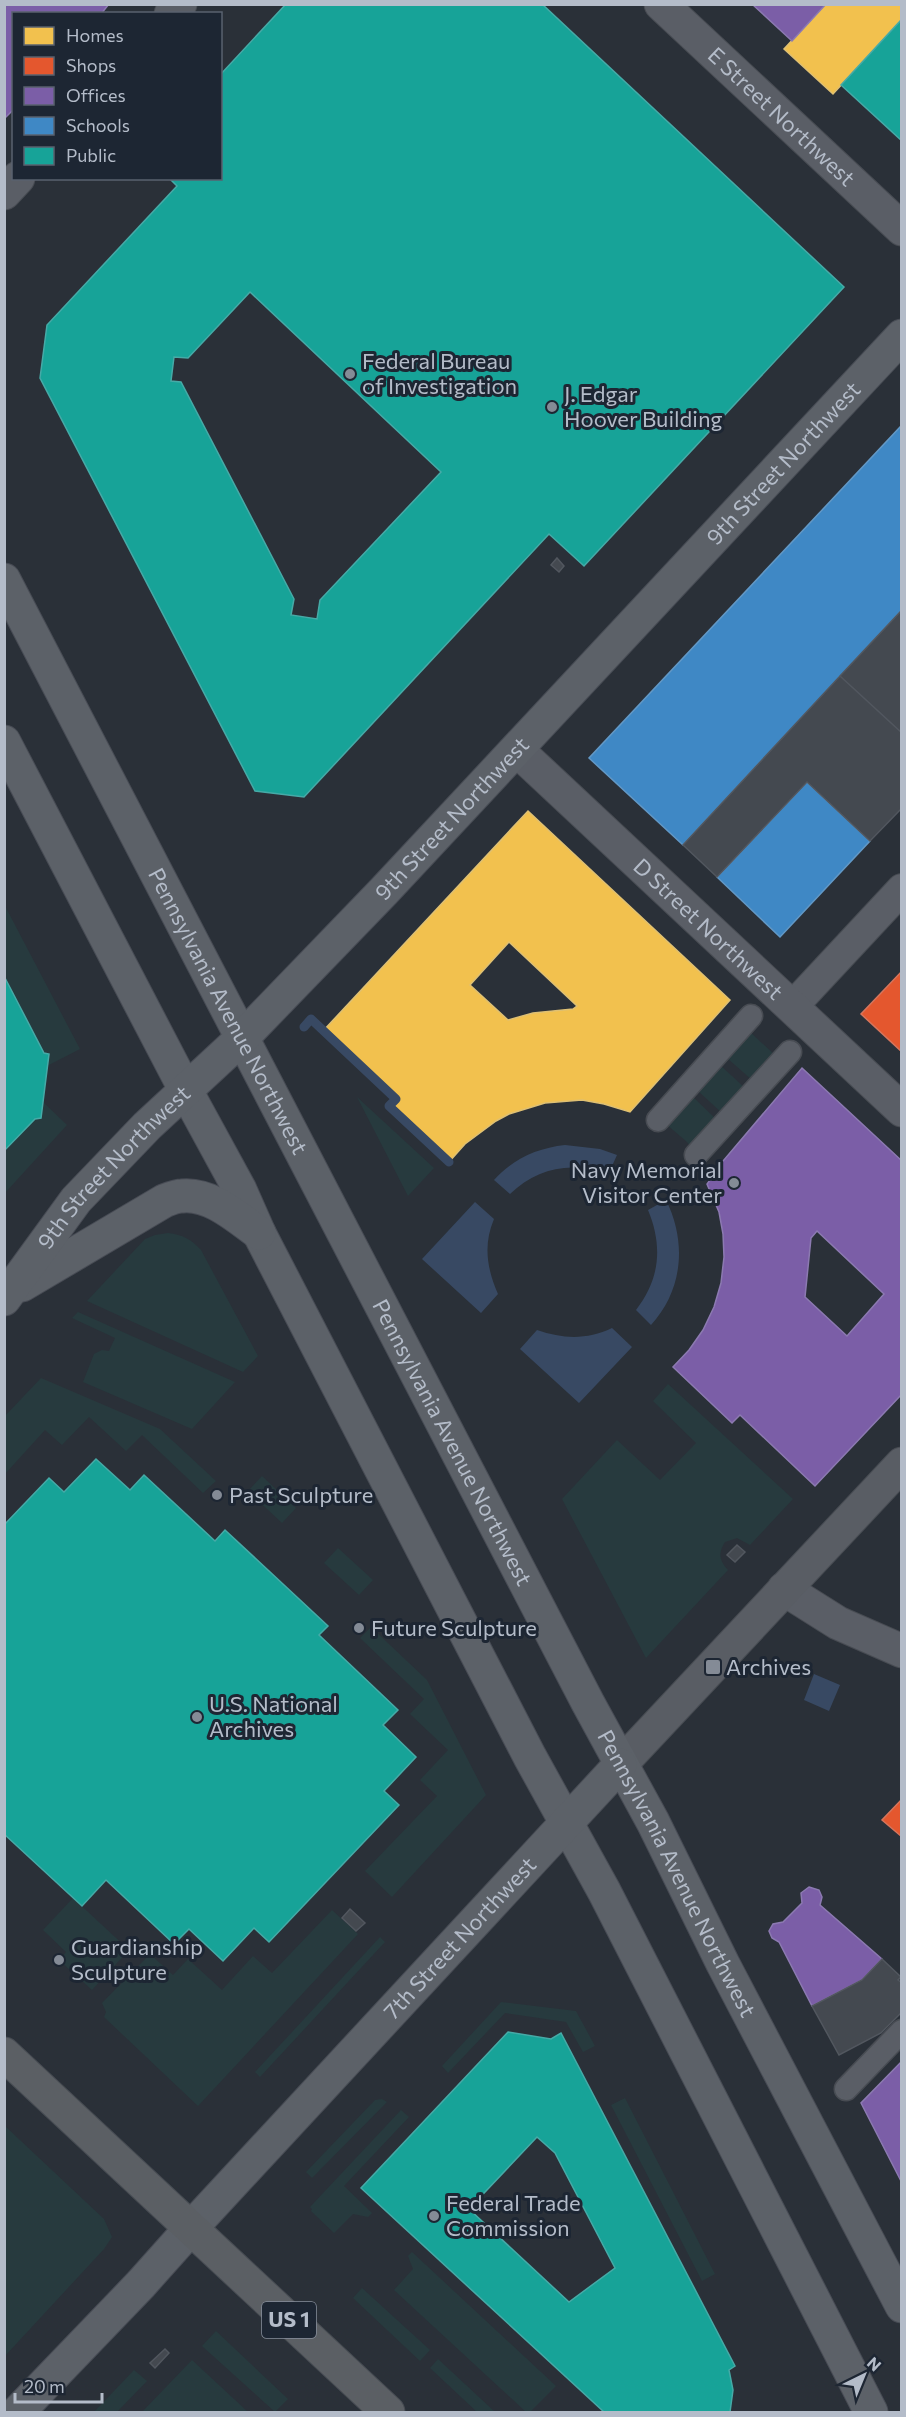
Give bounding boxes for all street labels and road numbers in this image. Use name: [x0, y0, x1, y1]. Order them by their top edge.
street label: E Street Northwest: [703, 41, 861, 191]
street label: 9th Street Northwest: [700, 376, 866, 550]
street label: 9th Street Northwest: [369, 731, 534, 905]
street label: D Street Northwest: [628, 852, 789, 1005]
street label: Pennsylvania Avenue Northwest: [143, 863, 314, 1159]
street label: 9th Street Northwest: [31, 1079, 195, 1254]
street label: Pennsylvania Avenue Northwest: [367, 1294, 538, 1590]
street label: Pennsylvania Avenue Northwest: [592, 1725, 762, 2021]
street label: 7th Street Northwest: [378, 1851, 541, 2024]
road number: US 1: [262, 2302, 316, 2338]

